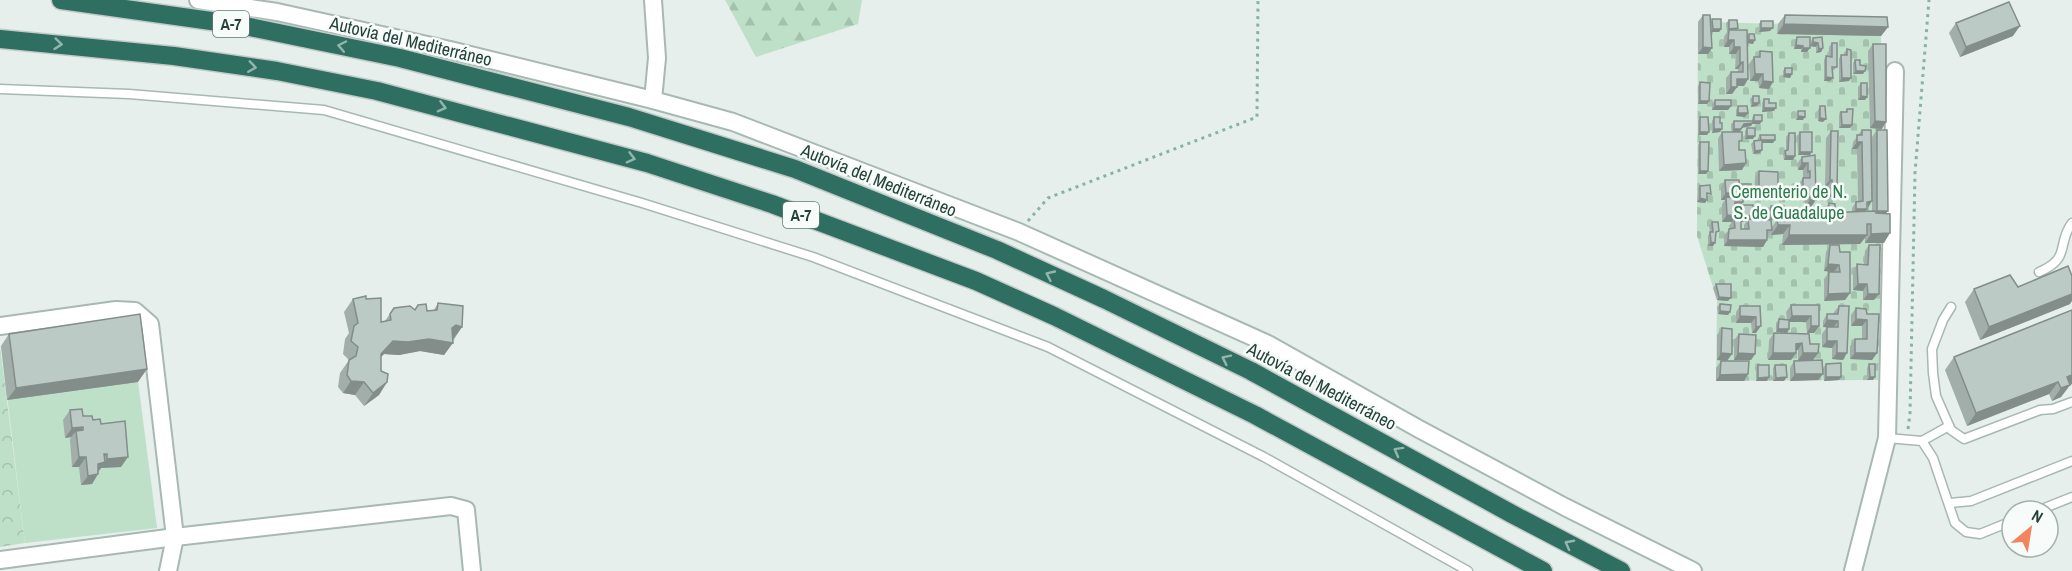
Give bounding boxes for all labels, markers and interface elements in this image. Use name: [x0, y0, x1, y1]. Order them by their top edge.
street label: Autovía del Mediterráneo: [326, 10, 495, 72]
road number: A-7: [213, 11, 249, 37]
one-way arrow: [54, 37, 63, 50]
one-way arrow: [338, 40, 348, 53]
one-way arrow: [247, 61, 256, 73]
one-way arrow: [437, 100, 447, 113]
street label: Autovía del Mediterráneo: [797, 137, 961, 223]
one-way arrow: [626, 151, 636, 164]
park label: Cementerio de N. S. de Guadalupe: [1731, 179, 1847, 225]
road number: A-7: [783, 202, 819, 228]
one-way arrow: [1046, 270, 1057, 282]
street label: Autovía del Mediterráneo: [1242, 336, 1401, 436]
one-way arrow: [1222, 354, 1233, 366]
one-way arrow: [1394, 447, 1404, 458]
north arrow: [2000, 499, 2060, 559]
text: N: [2028, 504, 2047, 528]
one-way arrow: [1565, 540, 1576, 551]

